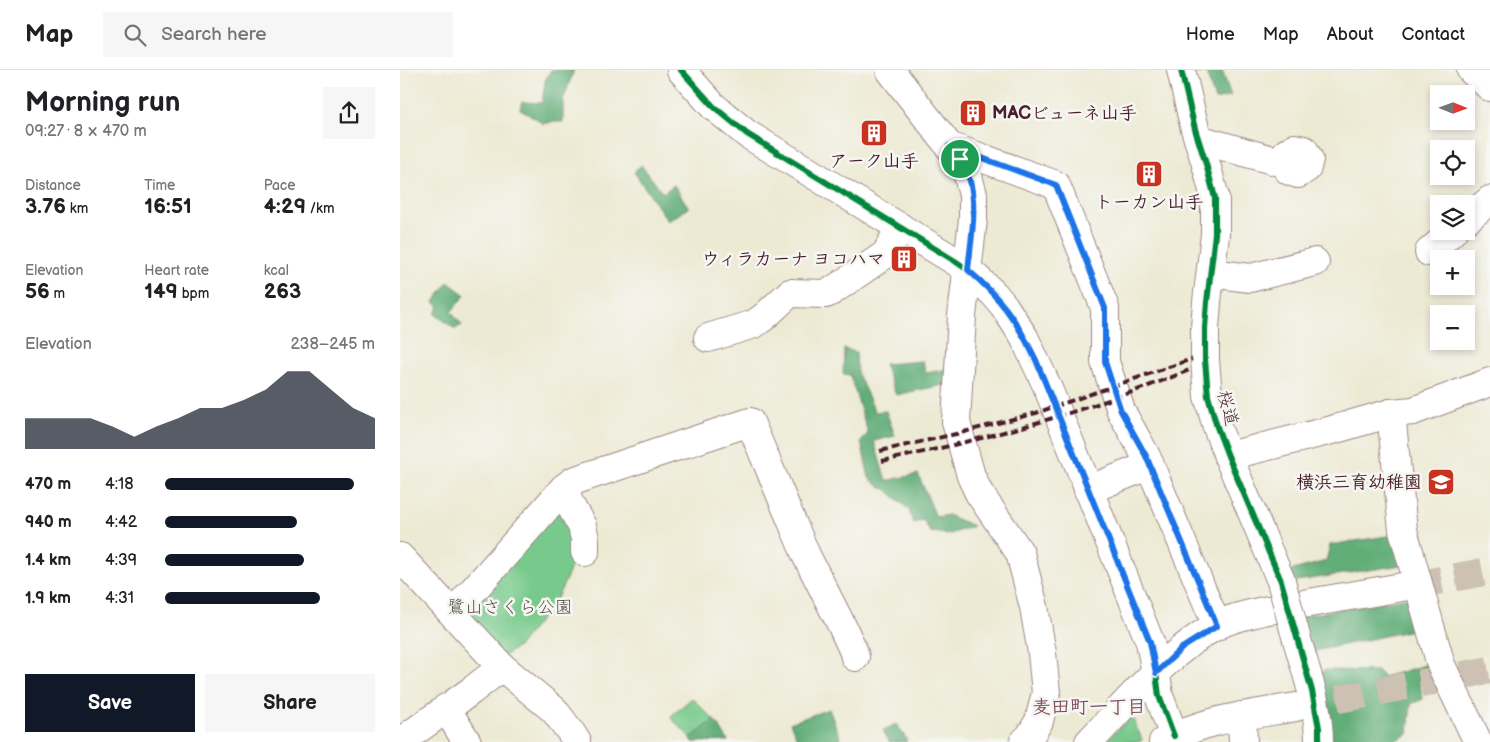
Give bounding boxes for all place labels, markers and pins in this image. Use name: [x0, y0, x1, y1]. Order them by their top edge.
building icon: MACビューネ山手: [958, 98, 988, 128]
place label: MACビューネ山手: [992, 103, 1137, 124]
building icon: アーク山手: [859, 118, 889, 148]
pin: [939, 138, 981, 180]
place label: アーク山手: [829, 151, 919, 172]
building icon: トーカン山手: [1134, 159, 1164, 189]
place label: トーカン山手: [1095, 192, 1203, 213]
building icon: ウィラカーナ ヨコハマ: [889, 244, 919, 274]
place label: ウィラカーナ ヨコハマ: [701, 249, 885, 270]
school or university icon: 横浜三育幼稚園: [1426, 467, 1456, 497]
place label: 横浜三育幼稚園: [1296, 472, 1422, 493]

